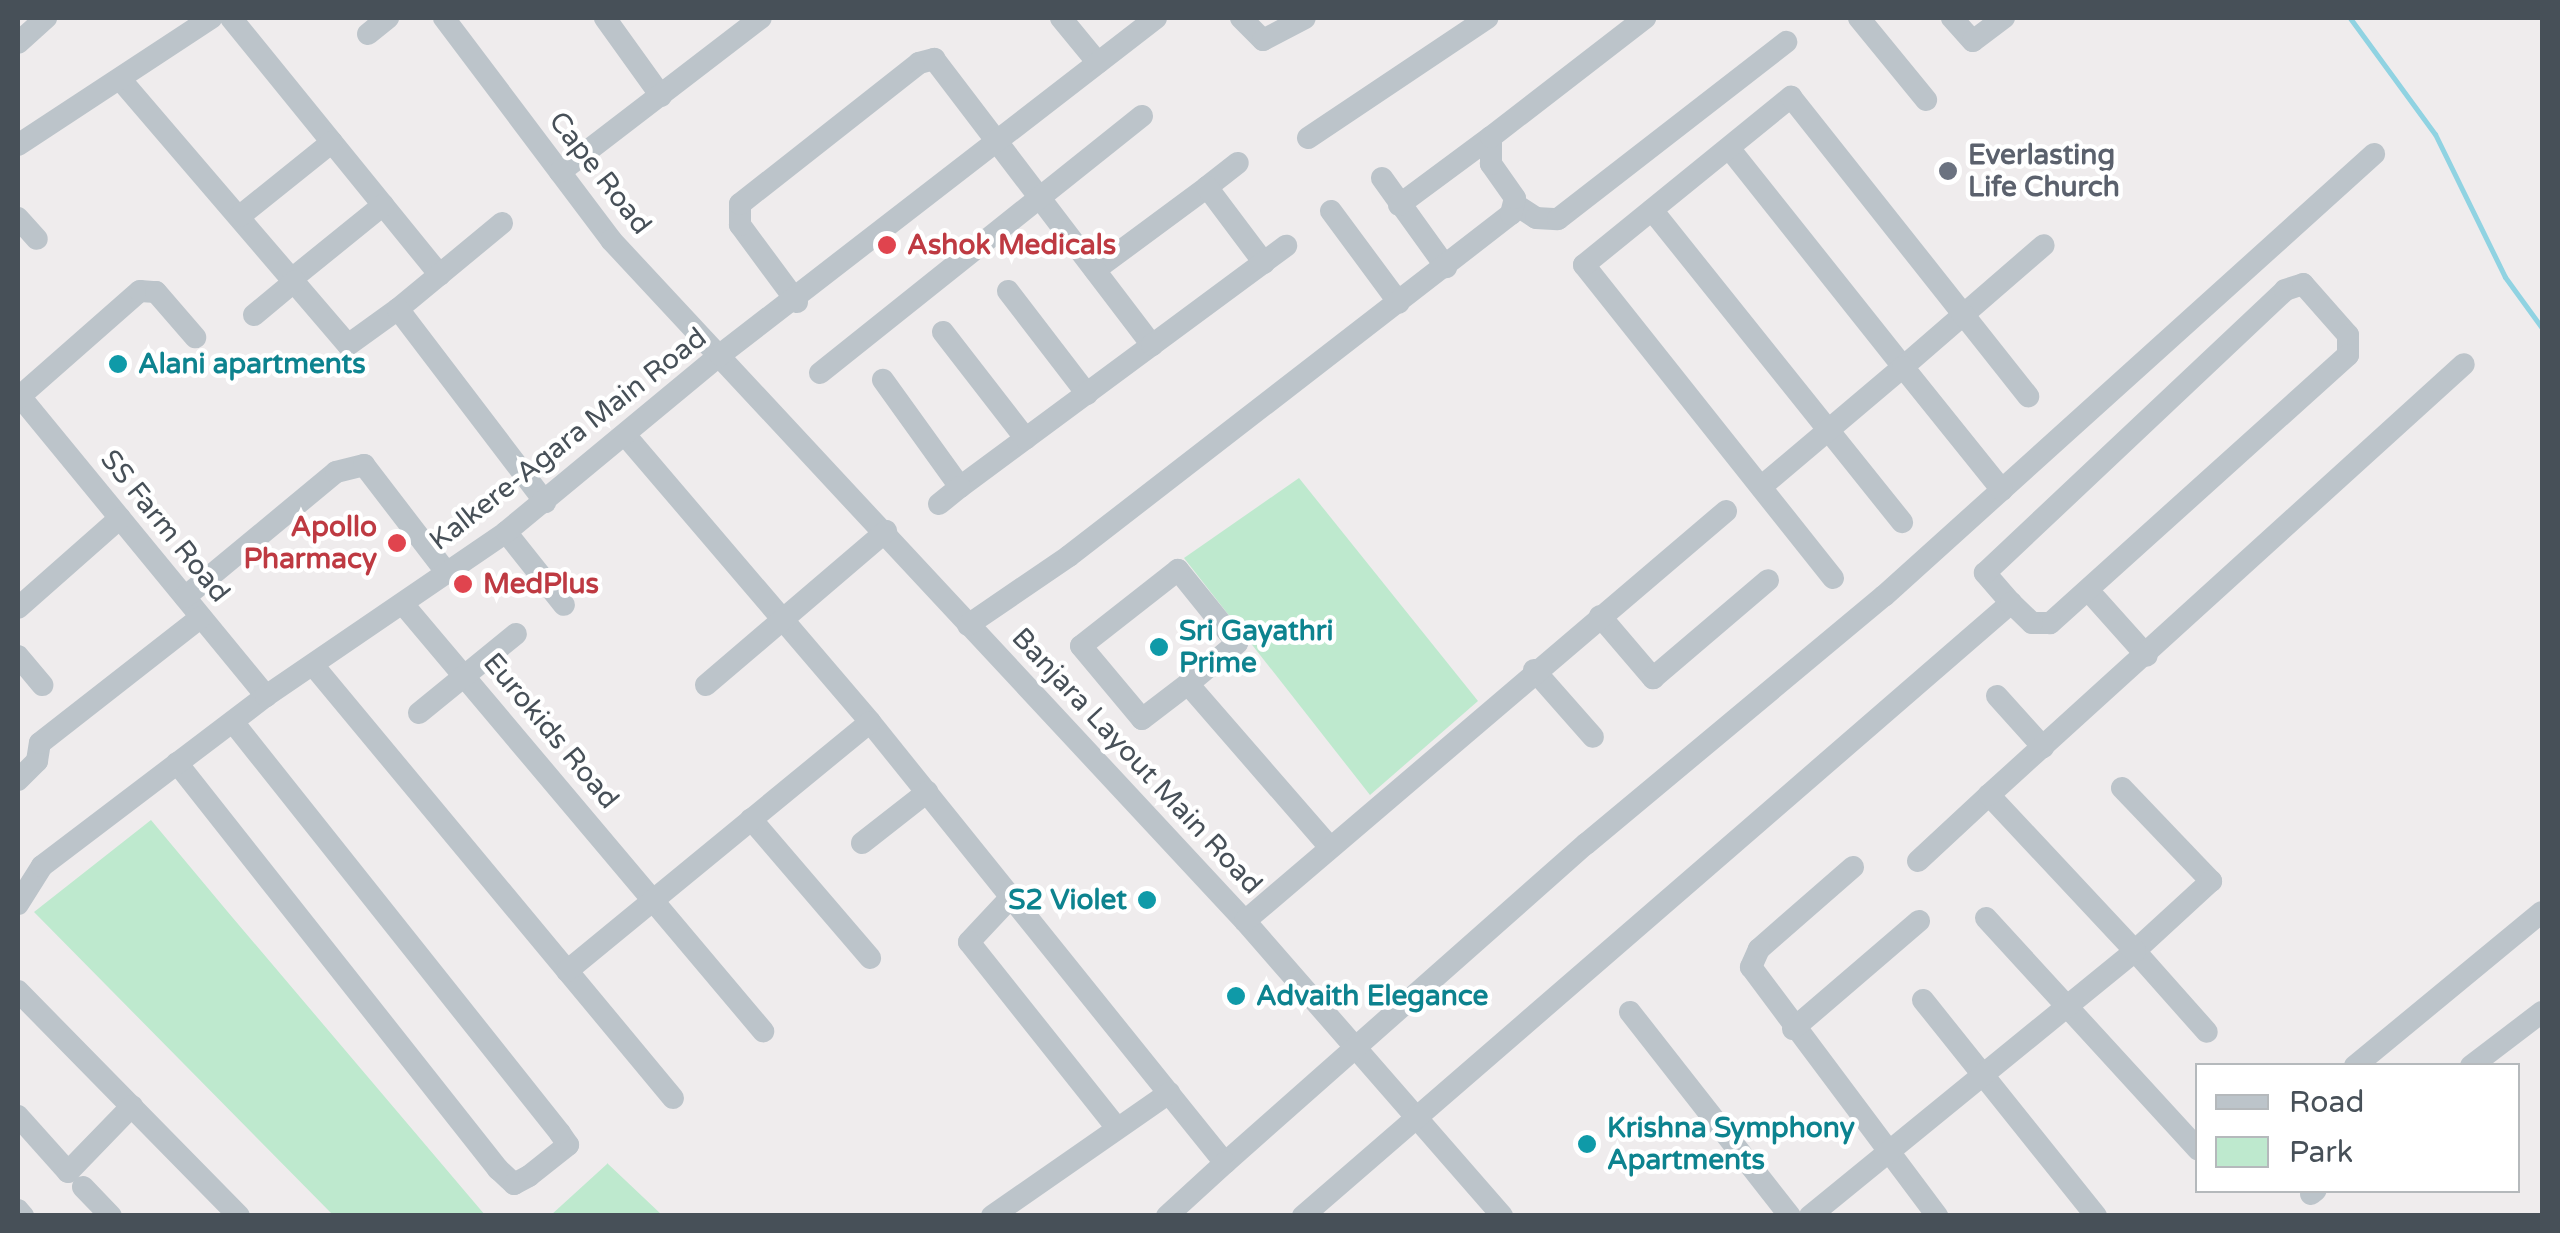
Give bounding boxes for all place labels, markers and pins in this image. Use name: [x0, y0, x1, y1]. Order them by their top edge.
place label: Everlasting Life Church: [1968, 138, 2120, 204]
marker: Everlasting Life Church: [1937, 160, 1959, 182]
place label: Ashok Medicals: [907, 228, 1116, 262]
marker: Ashok Medicals: [876, 234, 898, 256]
place label: Alani apartments: [138, 347, 366, 381]
marker: Alani apartments: [107, 353, 129, 375]
place label: Apollo Pharmacy: [243, 510, 377, 576]
marker: Apollo Pharmacy: [386, 532, 408, 554]
place label: MedPlus: [483, 567, 599, 601]
marker: MedPlus: [452, 573, 474, 595]
place label: Sri Gayathri Prime: [1179, 614, 1333, 680]
marker: Sri Gayathri Prime: [1148, 636, 1170, 658]
place label: S2 Violet: [1008, 883, 1127, 917]
marker: S2 Violet: [1136, 889, 1158, 911]
place label: Advaith Elegance: [1256, 979, 1488, 1013]
marker: Advaith Elegance: [1225, 985, 1247, 1007]
place label: Krishna Symphony Apartments: [1607, 1111, 1855, 1177]
marker: Krishna Symphony Apartments: [1576, 1133, 1598, 1155]

